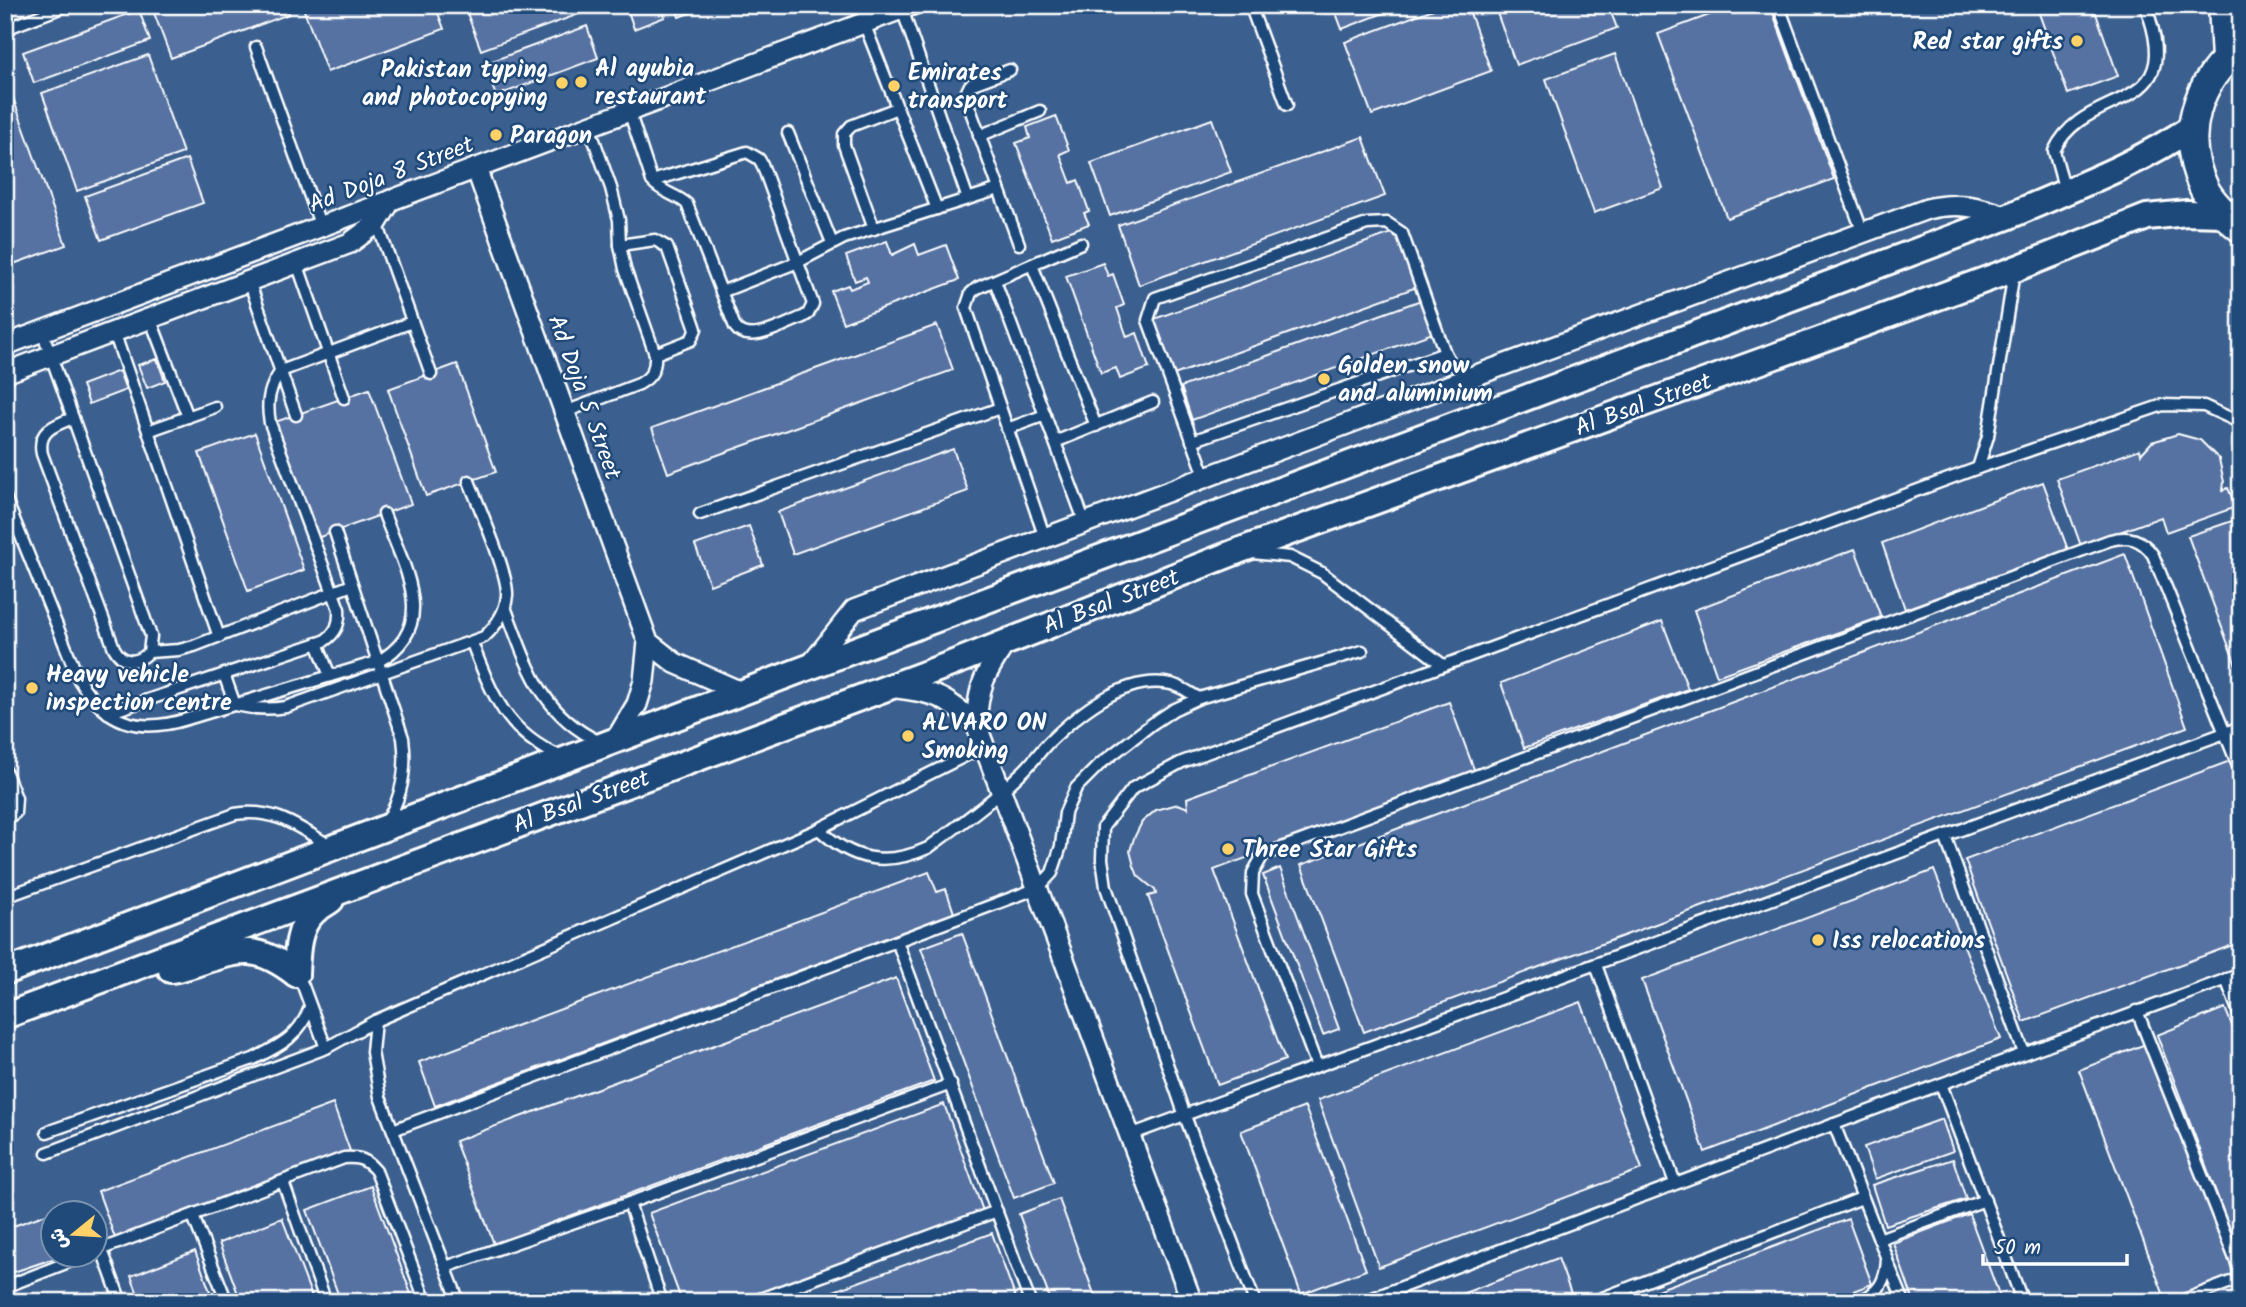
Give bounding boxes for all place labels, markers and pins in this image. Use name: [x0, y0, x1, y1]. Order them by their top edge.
place label: Red star gifts: [1912, 23, 2063, 62]
marker: Red star gifts: [2069, 33, 2085, 49]
place label: Al ayubia restaurant: [595, 50, 708, 117]
place label: Pakistan typing and photocopying: [362, 51, 548, 118]
place label: Emirates transport: [908, 54, 1009, 121]
marker: Al ayubia restaurant: [573, 74, 589, 90]
marker: Pakistan typing and photocopying: [554, 75, 570, 91]
marker: Emirates transport: [886, 78, 902, 94]
place label: Paragon: [510, 117, 592, 156]
marker: Paragon: [488, 127, 504, 143]
place label: Golden snow and aluminium: [1338, 347, 1493, 414]
marker: Golden snow and aluminium: [1316, 371, 1332, 387]
place label: Heavy vehicle inspection centre: [46, 656, 232, 723]
marker: Heavy vehicle inspection centre: [24, 680, 40, 696]
place label: ALVARO ON Smoking: [922, 704, 1047, 771]
marker: ALVARO ON Smoking: [900, 728, 916, 744]
place label: Three Star Gifts: [1242, 831, 1417, 870]
marker: Three Star Gifts: [1220, 841, 1236, 857]
place label: Iss relocations: [1832, 922, 1985, 961]
marker: Iss relocations: [1810, 932, 1826, 948]

